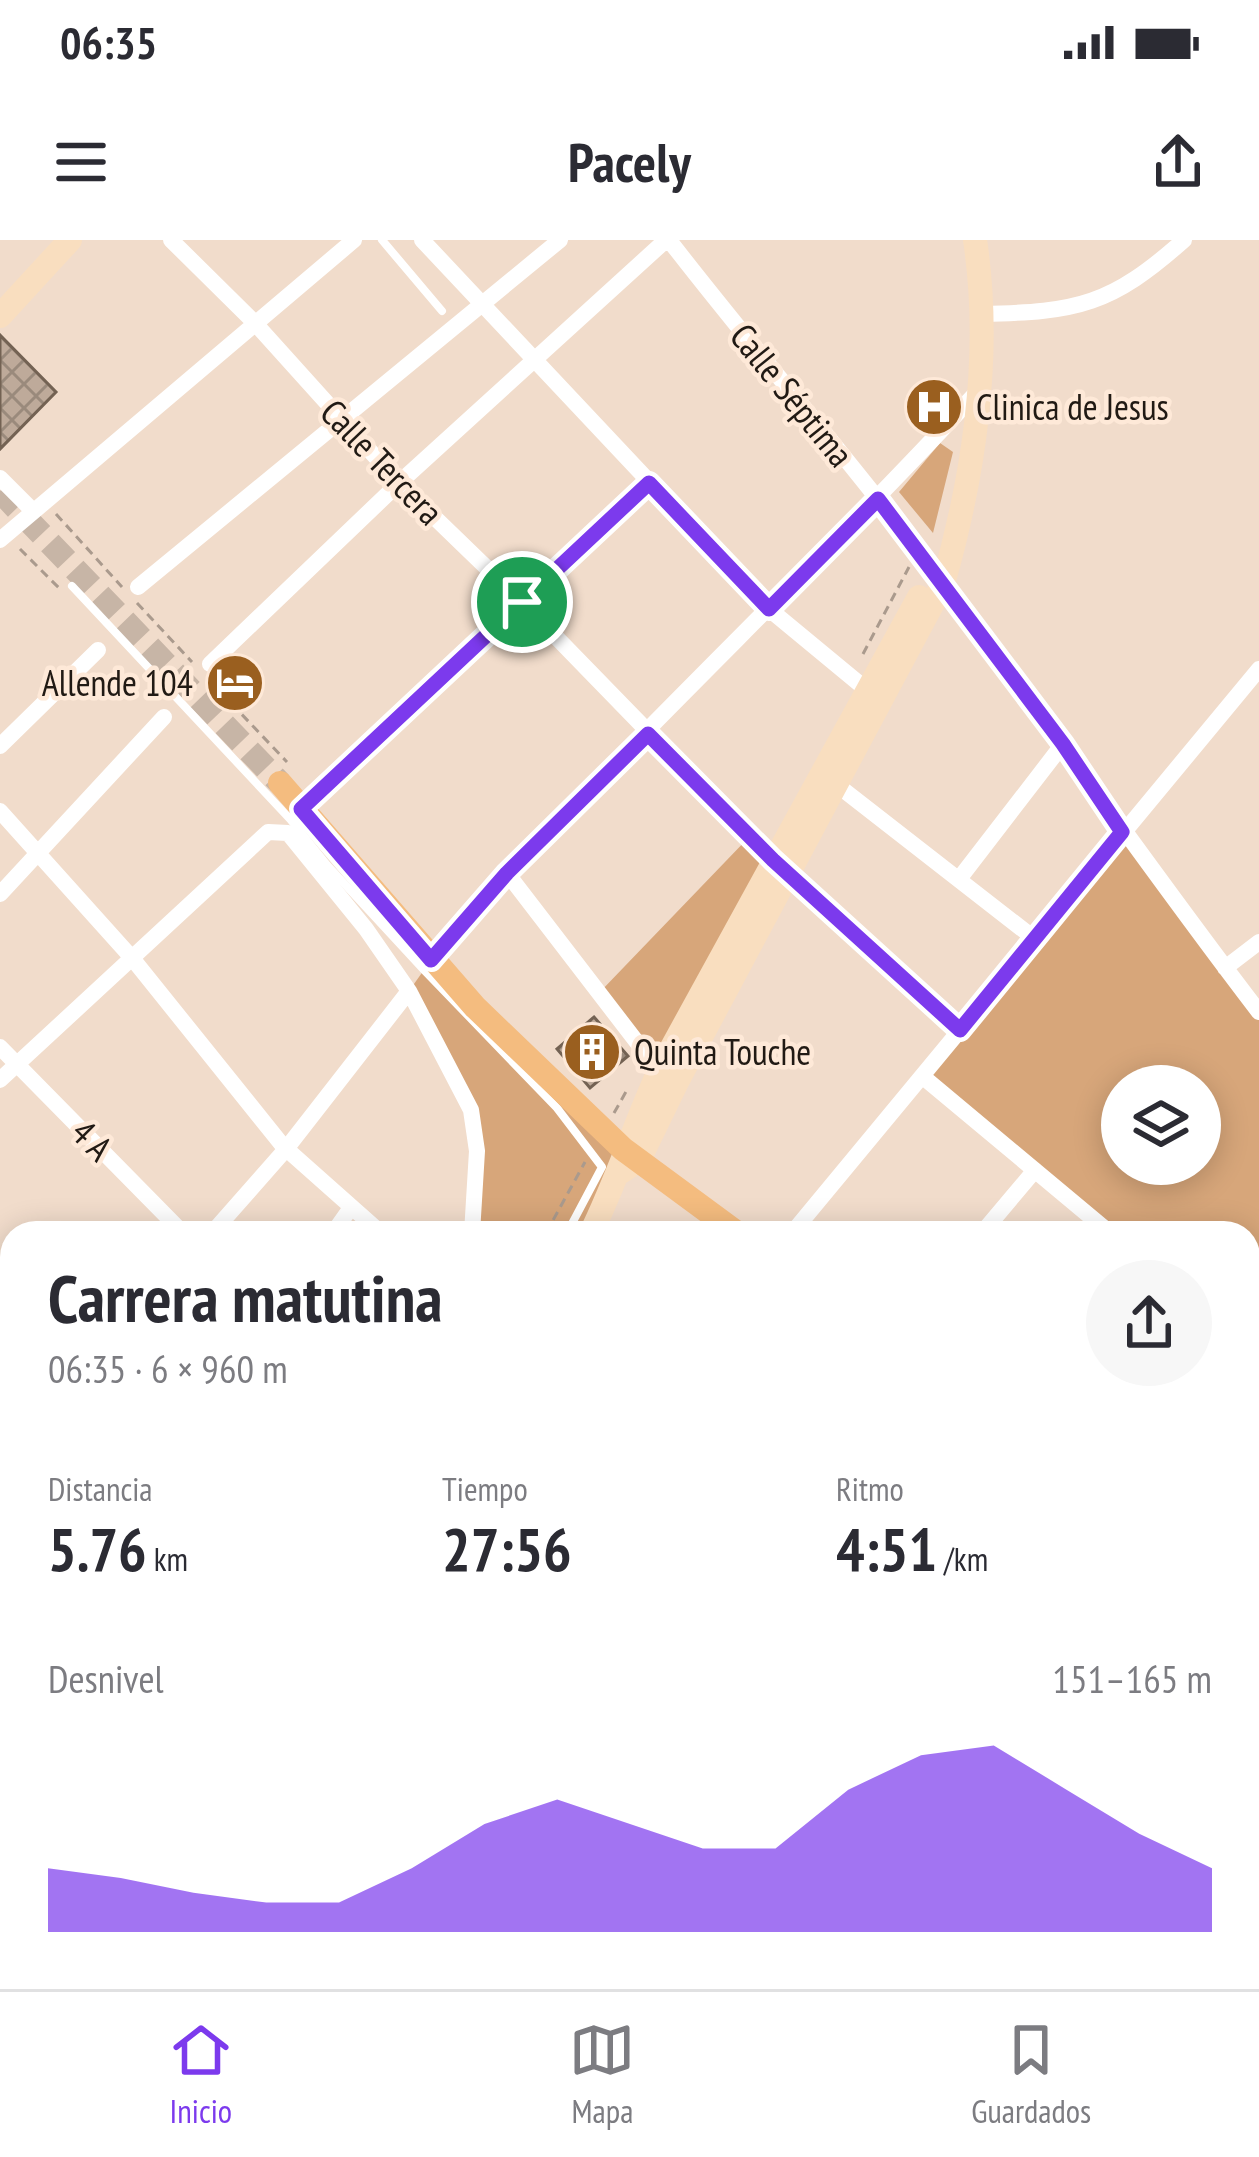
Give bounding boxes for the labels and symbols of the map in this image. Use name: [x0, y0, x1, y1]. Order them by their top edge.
street label: Calle Séptima: [720, 313, 865, 476]
hospital icon: Clinica de Jesus: [903, 376, 965, 438]
place label: Clinica de Jesus: [976, 383, 1169, 430]
street label: Calle Tercera: [311, 389, 454, 535]
pin: [471, 551, 573, 653]
hotel icon: Allende 104: [204, 652, 266, 714]
place label: Allende 104: [42, 659, 193, 706]
building icon: Quinta Touche: [561, 1021, 623, 1083]
place label: Quinta Touche: [634, 1028, 811, 1075]
street label: 4 A: [62, 1109, 123, 1170]

